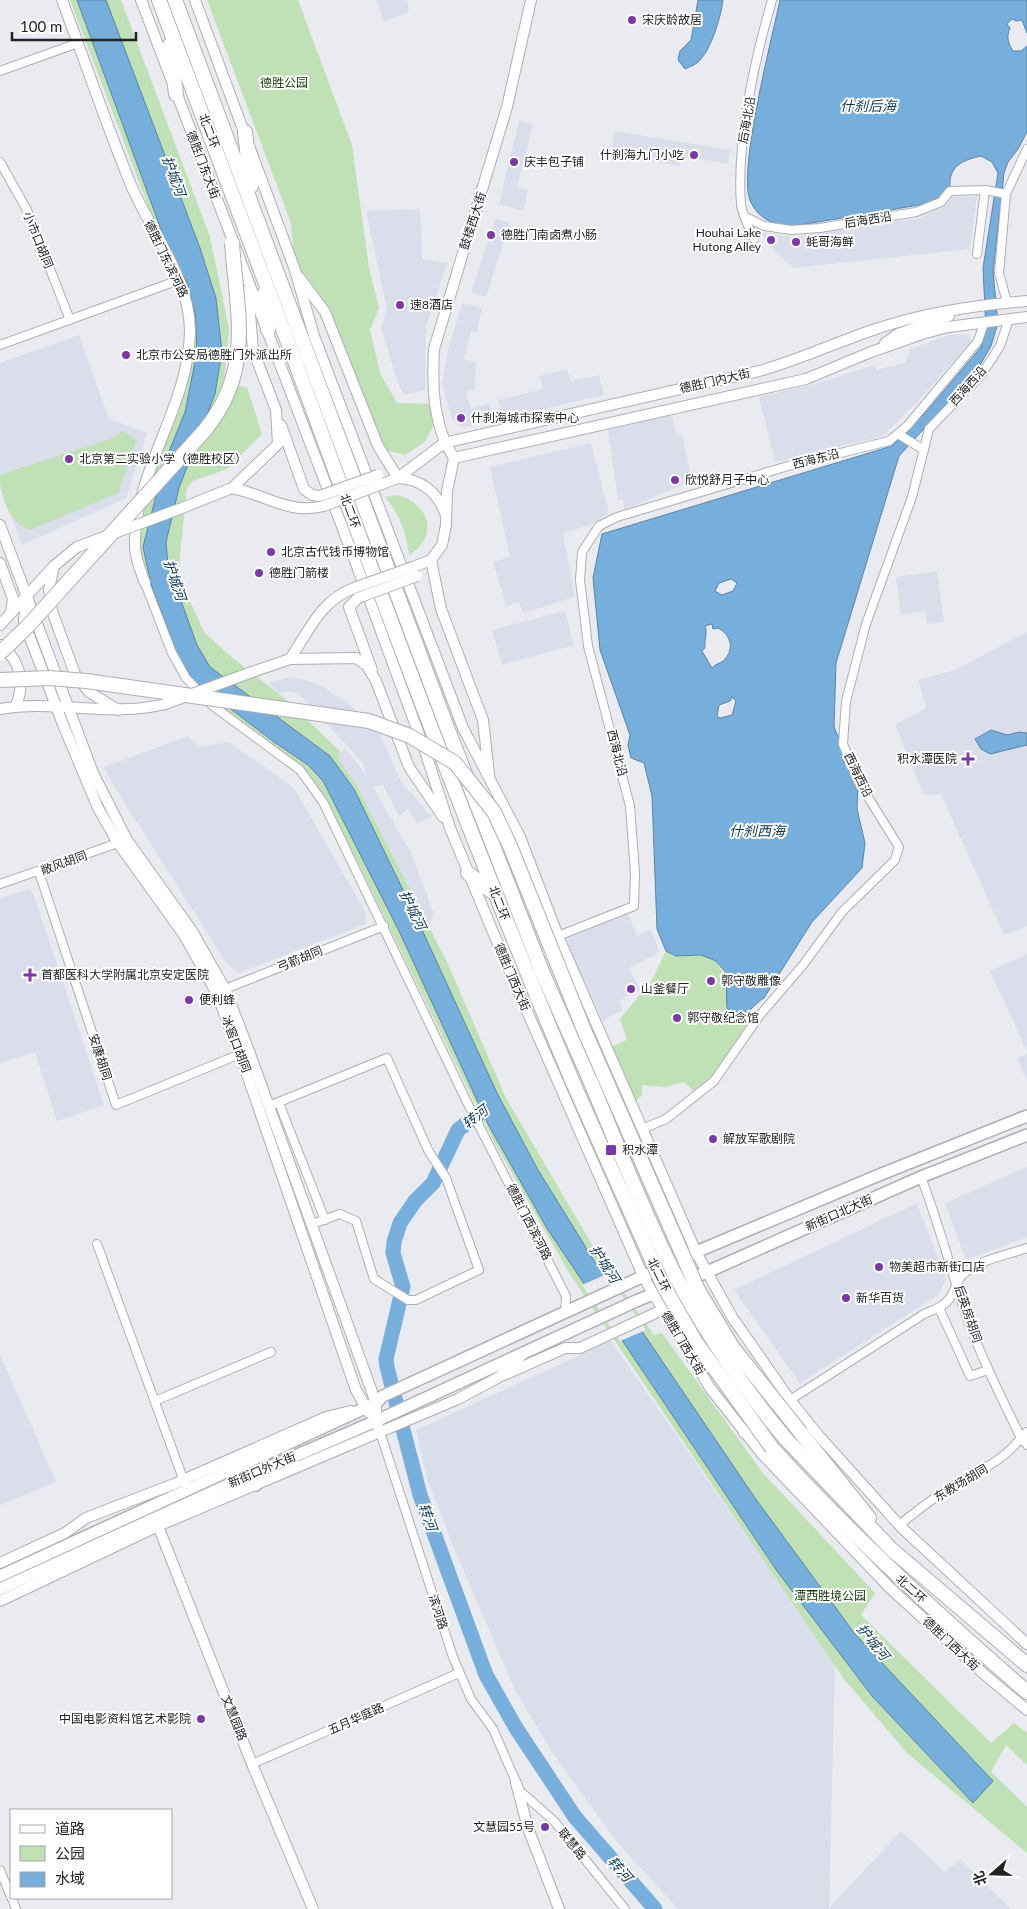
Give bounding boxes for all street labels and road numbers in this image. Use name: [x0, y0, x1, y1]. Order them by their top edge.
street label: 后海北沿: [735, 95, 758, 145]
street label: 北二环: [196, 111, 223, 150]
street label: 德胜门东大街: [184, 129, 223, 201]
street label: 鼓楼西大街: [456, 190, 489, 252]
street label: 后海西沿: [843, 208, 893, 231]
street label: 小市口胡同: [20, 209, 57, 270]
street label: 德胜门东滨河路: [141, 218, 192, 300]
street label: 西海西沿: [946, 363, 989, 409]
street label: 德胜门内大街: [678, 365, 752, 396]
street label: 西海东沿: [791, 445, 841, 472]
street label: 北二环: [337, 491, 364, 530]
street label: 西海北沿: [604, 728, 631, 778]
street label: 西海西沿: [841, 750, 876, 800]
street label: 敞风胡同: [39, 847, 89, 878]
street label: 北二环: [486, 883, 513, 922]
street label: 德胜门西大街: [491, 941, 533, 1013]
street label: 弓箭胡同: [275, 943, 325, 974]
street label: 冰窖口胡同: [219, 1013, 254, 1075]
street label: 安康胡同: [86, 1032, 115, 1082]
street label: 德胜门西滨河路: [504, 1181, 555, 1263]
street label: 新街口北大街: [803, 1191, 875, 1234]
street label: 北二环: [645, 1255, 674, 1294]
street label: 后英房胡同: [952, 1283, 985, 1345]
street label: 德胜门西大街: [658, 1308, 708, 1377]
street label: 新街口外大街: [226, 1449, 298, 1491]
street label: 东教场胡同: [931, 1461, 990, 1504]
street label: 北二环: [893, 1571, 930, 1606]
street label: 滨河路: [426, 1592, 451, 1631]
street label: 德胜门西大街: [920, 1614, 983, 1674]
street label: 文慧园路: [219, 1693, 250, 1743]
street label: 五月华庭路: [325, 1699, 386, 1738]
street label: 联慧路: [555, 1825, 590, 1862]

